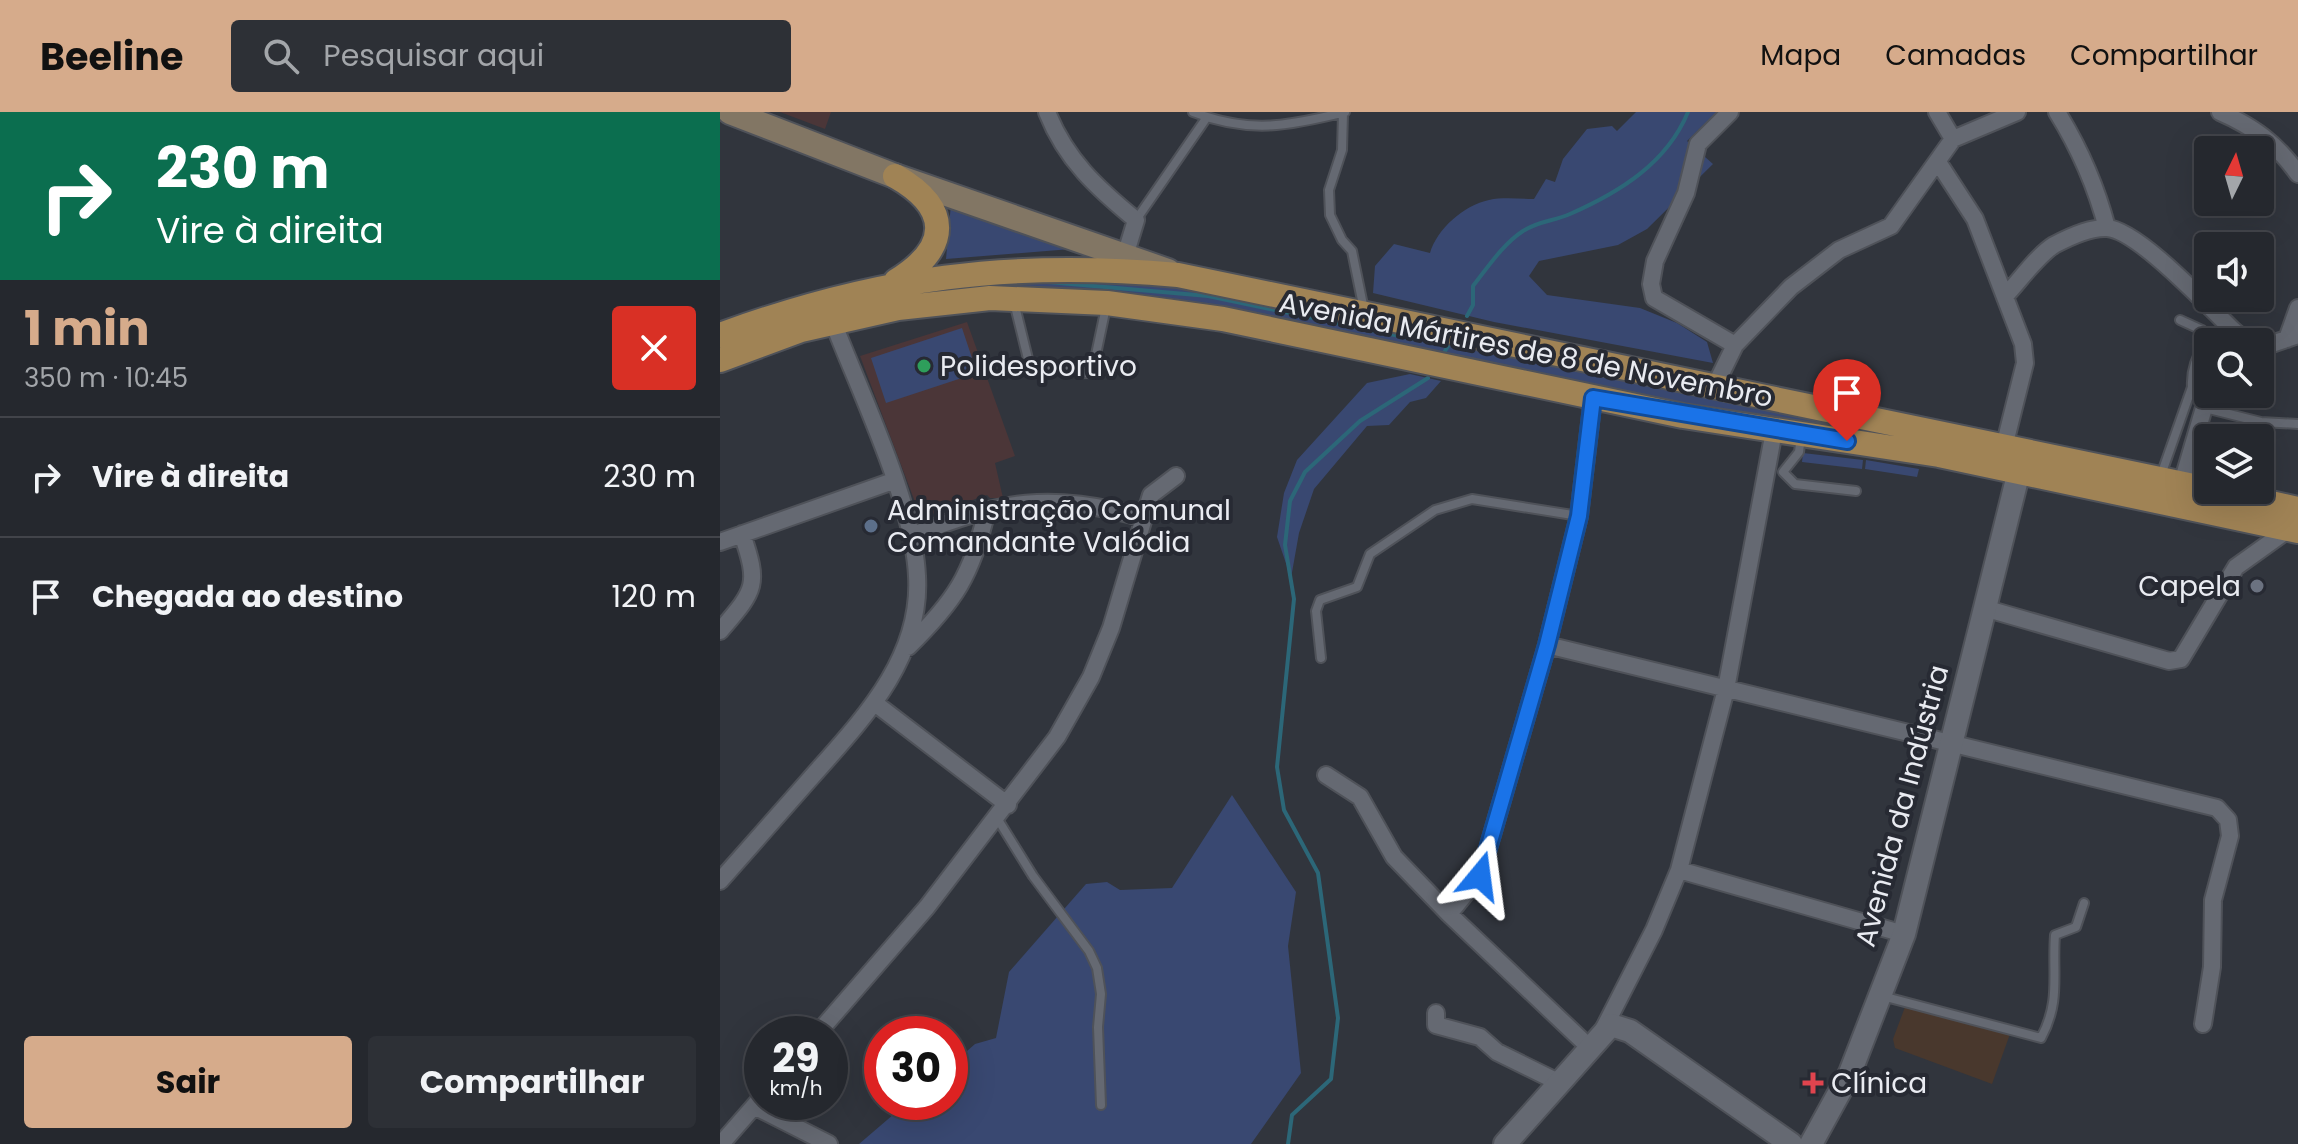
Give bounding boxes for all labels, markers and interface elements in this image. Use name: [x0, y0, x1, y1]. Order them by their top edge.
search box: [231, 20, 791, 92]
text: Beeline: [40, 30, 183, 83]
icon: search: [259, 34, 303, 78]
text: Pesquisar aqui: [323, 34, 544, 77]
text: Mapa: [1760, 36, 1841, 75]
text: Camadas: [1885, 36, 2026, 75]
text: Compartilhar: [2070, 36, 2258, 75]
text: 230 m: [156, 129, 330, 208]
north arrow: [2194, 136, 2274, 216]
map controls: [2194, 136, 2274, 504]
icon: right: [24, 144, 128, 248]
text: Vire à direita: [156, 205, 384, 256]
button: sound: [2194, 232, 2274, 312]
street label: Avenida Mártires de 8 de Novembro: [1276, 283, 1776, 417]
text: 1 min: [24, 295, 150, 362]
button: close: [612, 306, 696, 390]
button: search: [2194, 328, 2274, 408]
place label: Polidesportivo: [940, 347, 1137, 386]
marker: Polidesportivo: [915, 357, 933, 375]
pin: [1813, 359, 1881, 441]
text: 350 m · 10:45: [24, 360, 188, 396]
icon: arrive: [1825, 371, 1869, 415]
button: layers: [2194, 424, 2274, 504]
icon: right: [24, 455, 68, 499]
text: Vire à direita: [92, 455, 289, 498]
text: 230 m: [603, 455, 696, 498]
place label: Administração Comunal Comandante Valódia: [887, 491, 1231, 562]
marker: Administração Comunal Comandante Valódia: [862, 517, 880, 535]
place label: Capela: [2138, 567, 2241, 606]
icon: arrive: [24, 575, 68, 619]
text: Chegada ao destino: [92, 575, 403, 618]
text: 120 m: [611, 575, 696, 618]
marker: Capela: [2248, 577, 2266, 595]
street label: Avenida da Indústria: [1846, 661, 1958, 951]
position arrow: [1438, 834, 1522, 918]
speed limit sign: 30: [864, 1016, 968, 1120]
text: 29: [772, 1030, 820, 1086]
button: Sair: [24, 1036, 352, 1128]
button: Compartilhar: [368, 1036, 696, 1128]
place label: Clínica: [1831, 1064, 1927, 1103]
marker: Clínica: [1802, 1072, 1824, 1094]
text: km/h: [769, 1074, 823, 1102]

